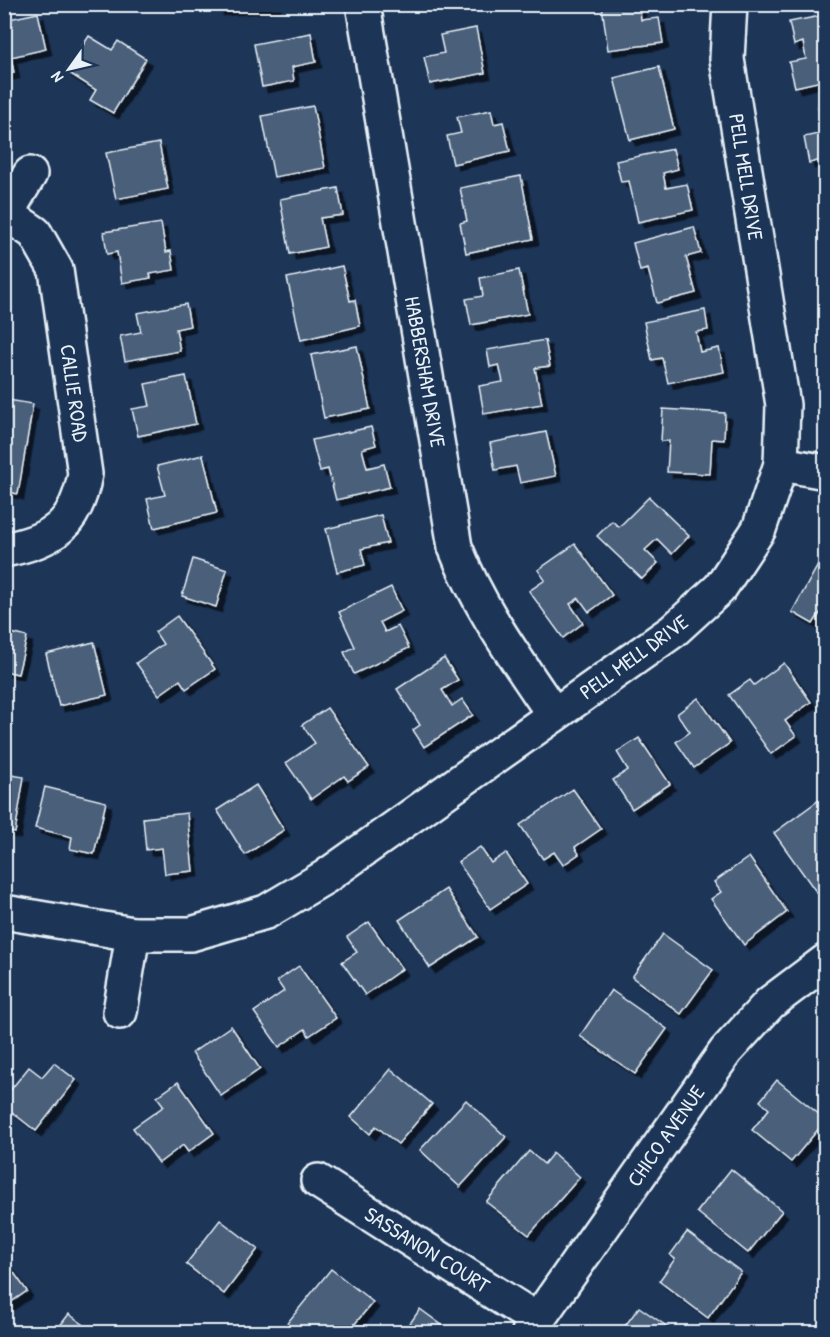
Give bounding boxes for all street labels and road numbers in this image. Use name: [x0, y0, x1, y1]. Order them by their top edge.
street label: PELL MELL DRIVE: [722, 112, 771, 242]
street label: HABBERSHAM DRIVE: [398, 294, 453, 450]
street label: CALLIE ROAD: [53, 342, 96, 443]
street label: PELL MELL DRIVE: [574, 607, 694, 706]
street label: CHICO AVENUE: [620, 1079, 711, 1192]
street label: SASSANON COURT: [359, 1200, 496, 1300]

